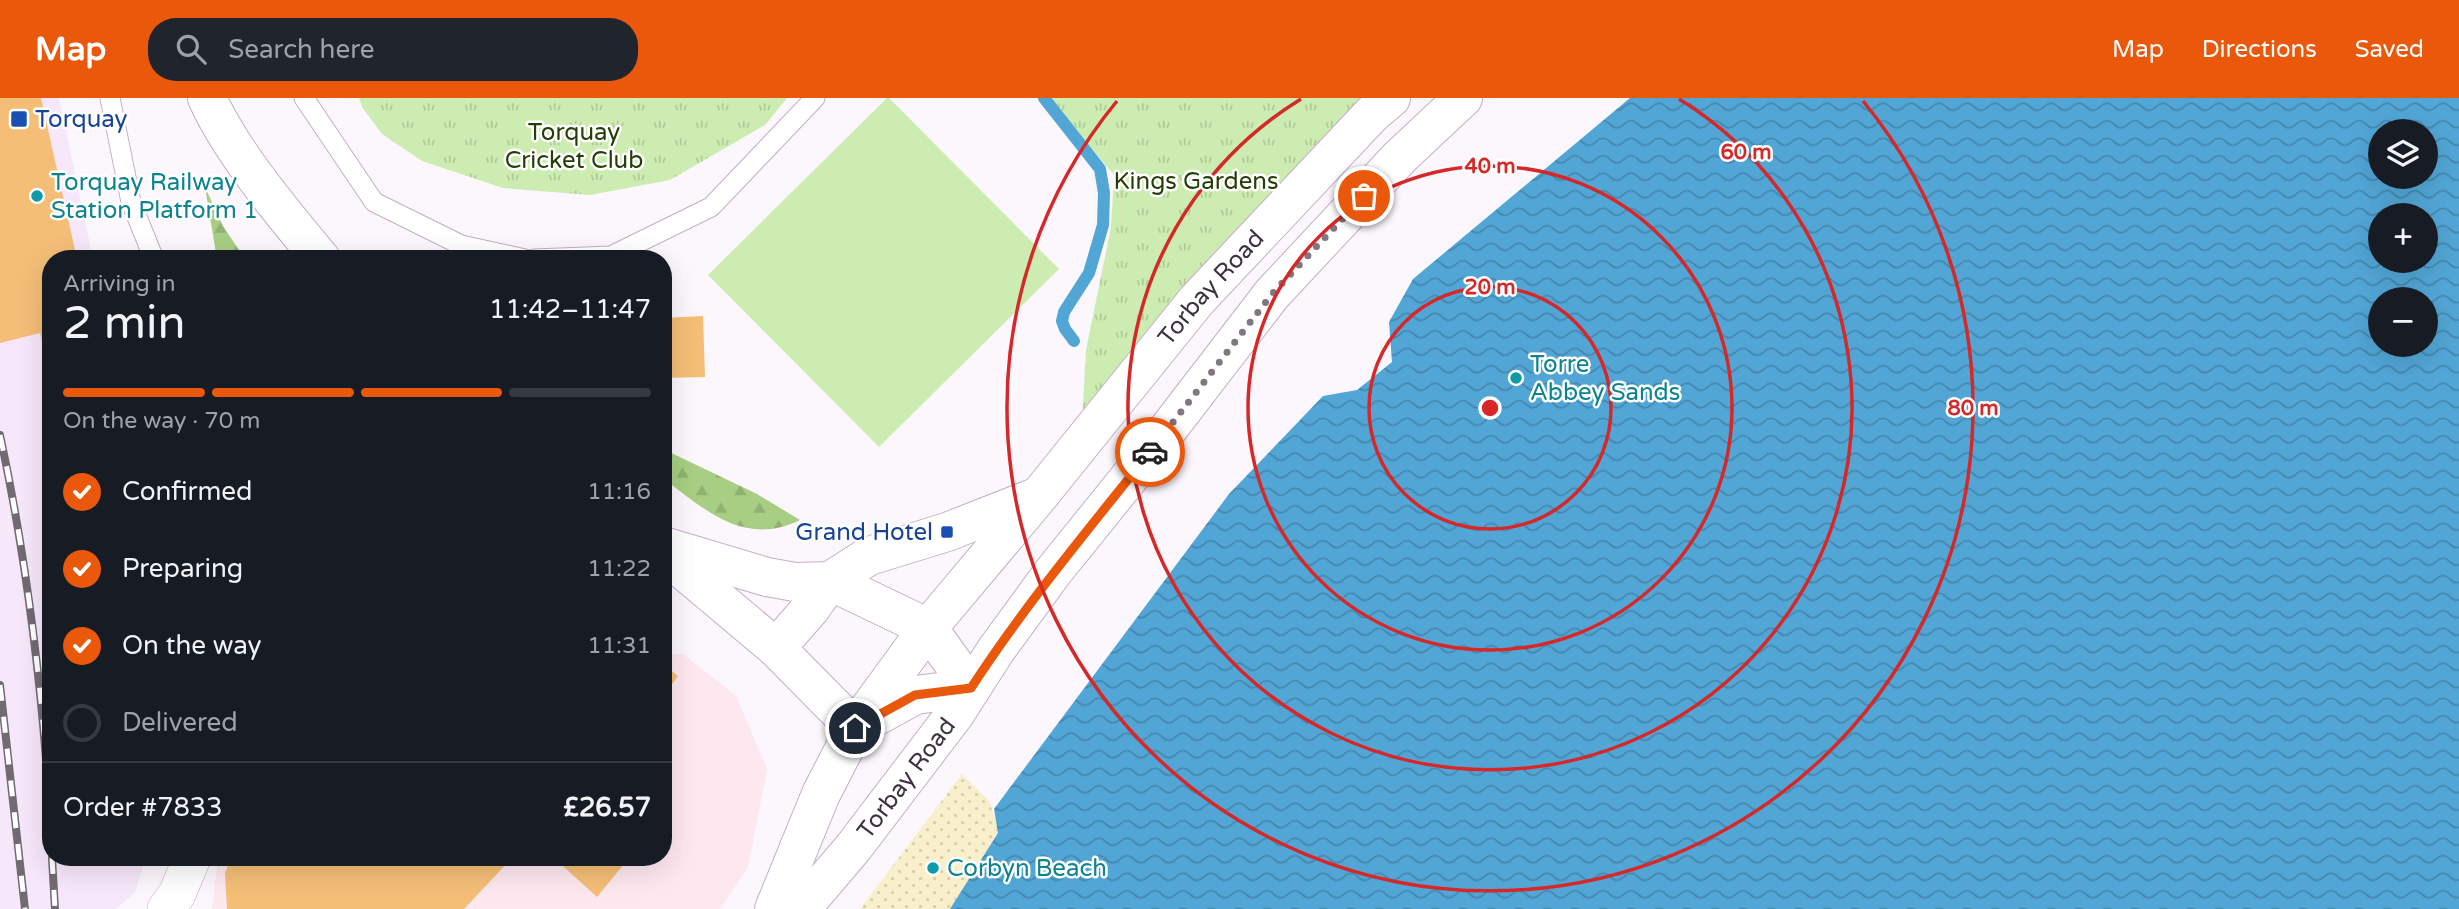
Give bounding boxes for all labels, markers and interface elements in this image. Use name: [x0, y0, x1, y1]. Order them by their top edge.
search box: [148, 18, 638, 81]
text: Map: [35, 30, 106, 69]
icon: search: [172, 30, 210, 68]
text: Search here: [228, 34, 374, 65]
text: Map: [2112, 35, 2164, 64]
text: Directions: [2202, 35, 2317, 64]
text: Saved: [2355, 35, 2424, 64]
place label: Torquay: [35, 105, 128, 134]
marker: Torquay: [9, 109, 29, 129]
park label: Torquay Cricket Club: [505, 118, 643, 175]
map controls: [2368, 119, 2438, 357]
button: layers: [2368, 119, 2438, 189]
text: 60 m: [1720, 140, 1772, 165]
text: 40 m: [1464, 154, 1516, 179]
pin: [1334, 166, 1394, 226]
park label: Kings Gardens: [1114, 167, 1278, 196]
place label: Torquay Railway Station Platform 1: [51, 168, 258, 225]
icon: bag: [1345, 177, 1383, 215]
marker: Torquay Railway Station Platform 1: [29, 188, 45, 204]
button: +: [2368, 203, 2438, 273]
street label: Torbay Road: [1152, 224, 1270, 351]
text: Arriving in: [63, 270, 176, 298]
text: 20 m: [1464, 275, 1516, 300]
button: −: [2368, 287, 2438, 357]
text: 11:42–11:47: [489, 294, 651, 325]
text: 2 min: [63, 296, 186, 351]
place label: Torre Abbey Sands: [1530, 350, 1680, 407]
marker: Torre Abbey Sands: [1508, 370, 1524, 386]
centre of rings: [1478, 396, 1502, 420]
text: 80 m: [1947, 396, 1999, 421]
text: On the way · 70 m: [63, 407, 260, 435]
courier: [1115, 417, 1185, 487]
icon: car: [1131, 433, 1169, 471]
icon: check: [63, 473, 101, 511]
text: Confirmed: [122, 476, 252, 507]
text: 11:16: [587, 478, 651, 506]
place label: Grand Hotel: [795, 518, 933, 547]
marker: Grand Hotel: [939, 524, 955, 540]
icon: check: [63, 550, 101, 588]
text: Preparing: [122, 553, 243, 584]
text: 11:22: [587, 555, 651, 583]
icon: check: [63, 627, 101, 665]
text: On the way: [122, 630, 262, 661]
text: 11:31: [587, 632, 651, 660]
pin: [825, 698, 885, 758]
text: Delivered: [122, 707, 238, 738]
icon: home: [836, 709, 874, 747]
street label: Torbay Road: [851, 712, 962, 845]
text: Order #7833: [63, 792, 223, 823]
text: £26.57: [563, 792, 651, 823]
place label: Corbyn Beach: [947, 854, 1107, 883]
marker: Corbyn Beach: [925, 860, 941, 876]

